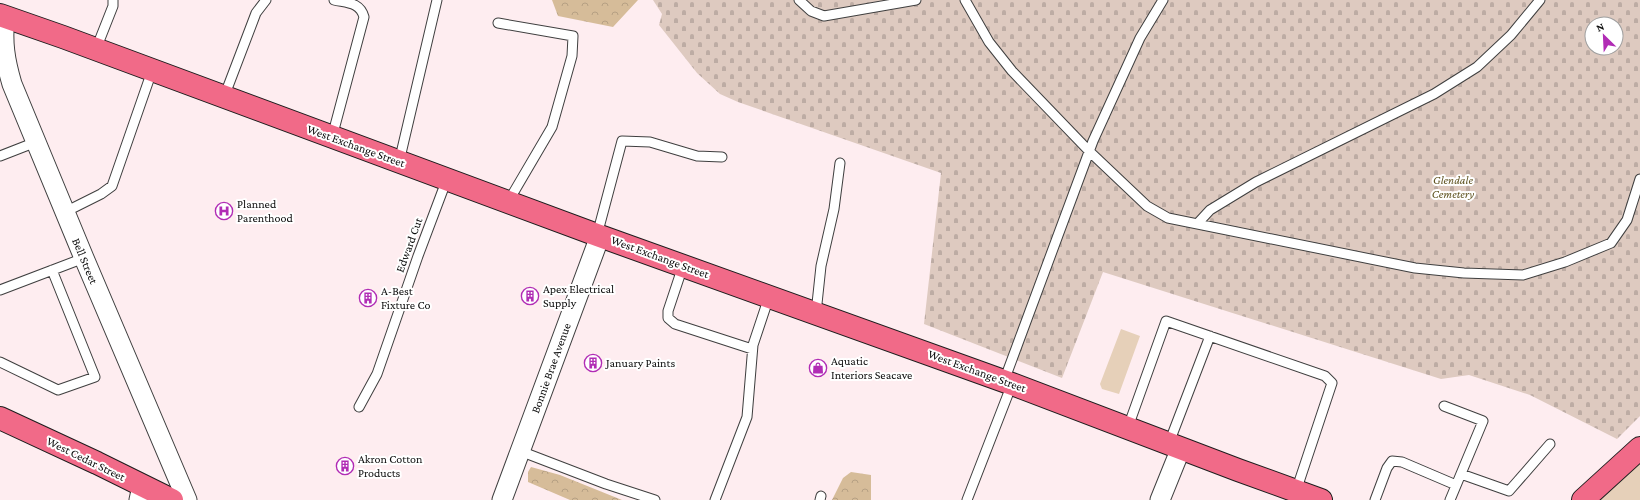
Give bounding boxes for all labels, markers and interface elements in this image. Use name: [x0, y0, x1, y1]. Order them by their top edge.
north arrow: [1584, 16, 1624, 56]
text: N: [1594, 20, 1606, 34]
street label: West Exchange Street: [305, 122, 408, 171]
park label: Glendale Cemetery: [1432, 173, 1474, 201]
place label: Planned Parenthood: [237, 197, 293, 225]
hospital icon: Planned Parenthood: [214, 201, 234, 221]
street label: Edward Cut: [393, 215, 426, 274]
street label: West Exchange Street: [609, 233, 712, 282]
street label: Bell Street: [69, 236, 101, 287]
place label: Apex Electrical Supply: [543, 282, 614, 310]
place label: A-Best Fixture Co: [381, 284, 430, 312]
building icon: Apex Electrical Supply: [520, 286, 540, 306]
building icon: A-Best Fixture Co: [358, 288, 378, 308]
street label: Bonnie Brae Avenue: [528, 321, 574, 415]
street label: West Exchange Street: [926, 347, 1029, 396]
building icon: January Paints: [583, 353, 603, 373]
place label: Aquatic Interiors Seacave: [831, 354, 912, 382]
place label: January Paints: [605, 356, 675, 370]
shop icon: Aquatic Interiors Seacave: [808, 358, 828, 378]
street label: West Cedar Street: [45, 434, 128, 484]
place label: Akron Cotton Products: [358, 452, 423, 480]
building icon: Akron Cotton Products: [335, 456, 355, 476]

